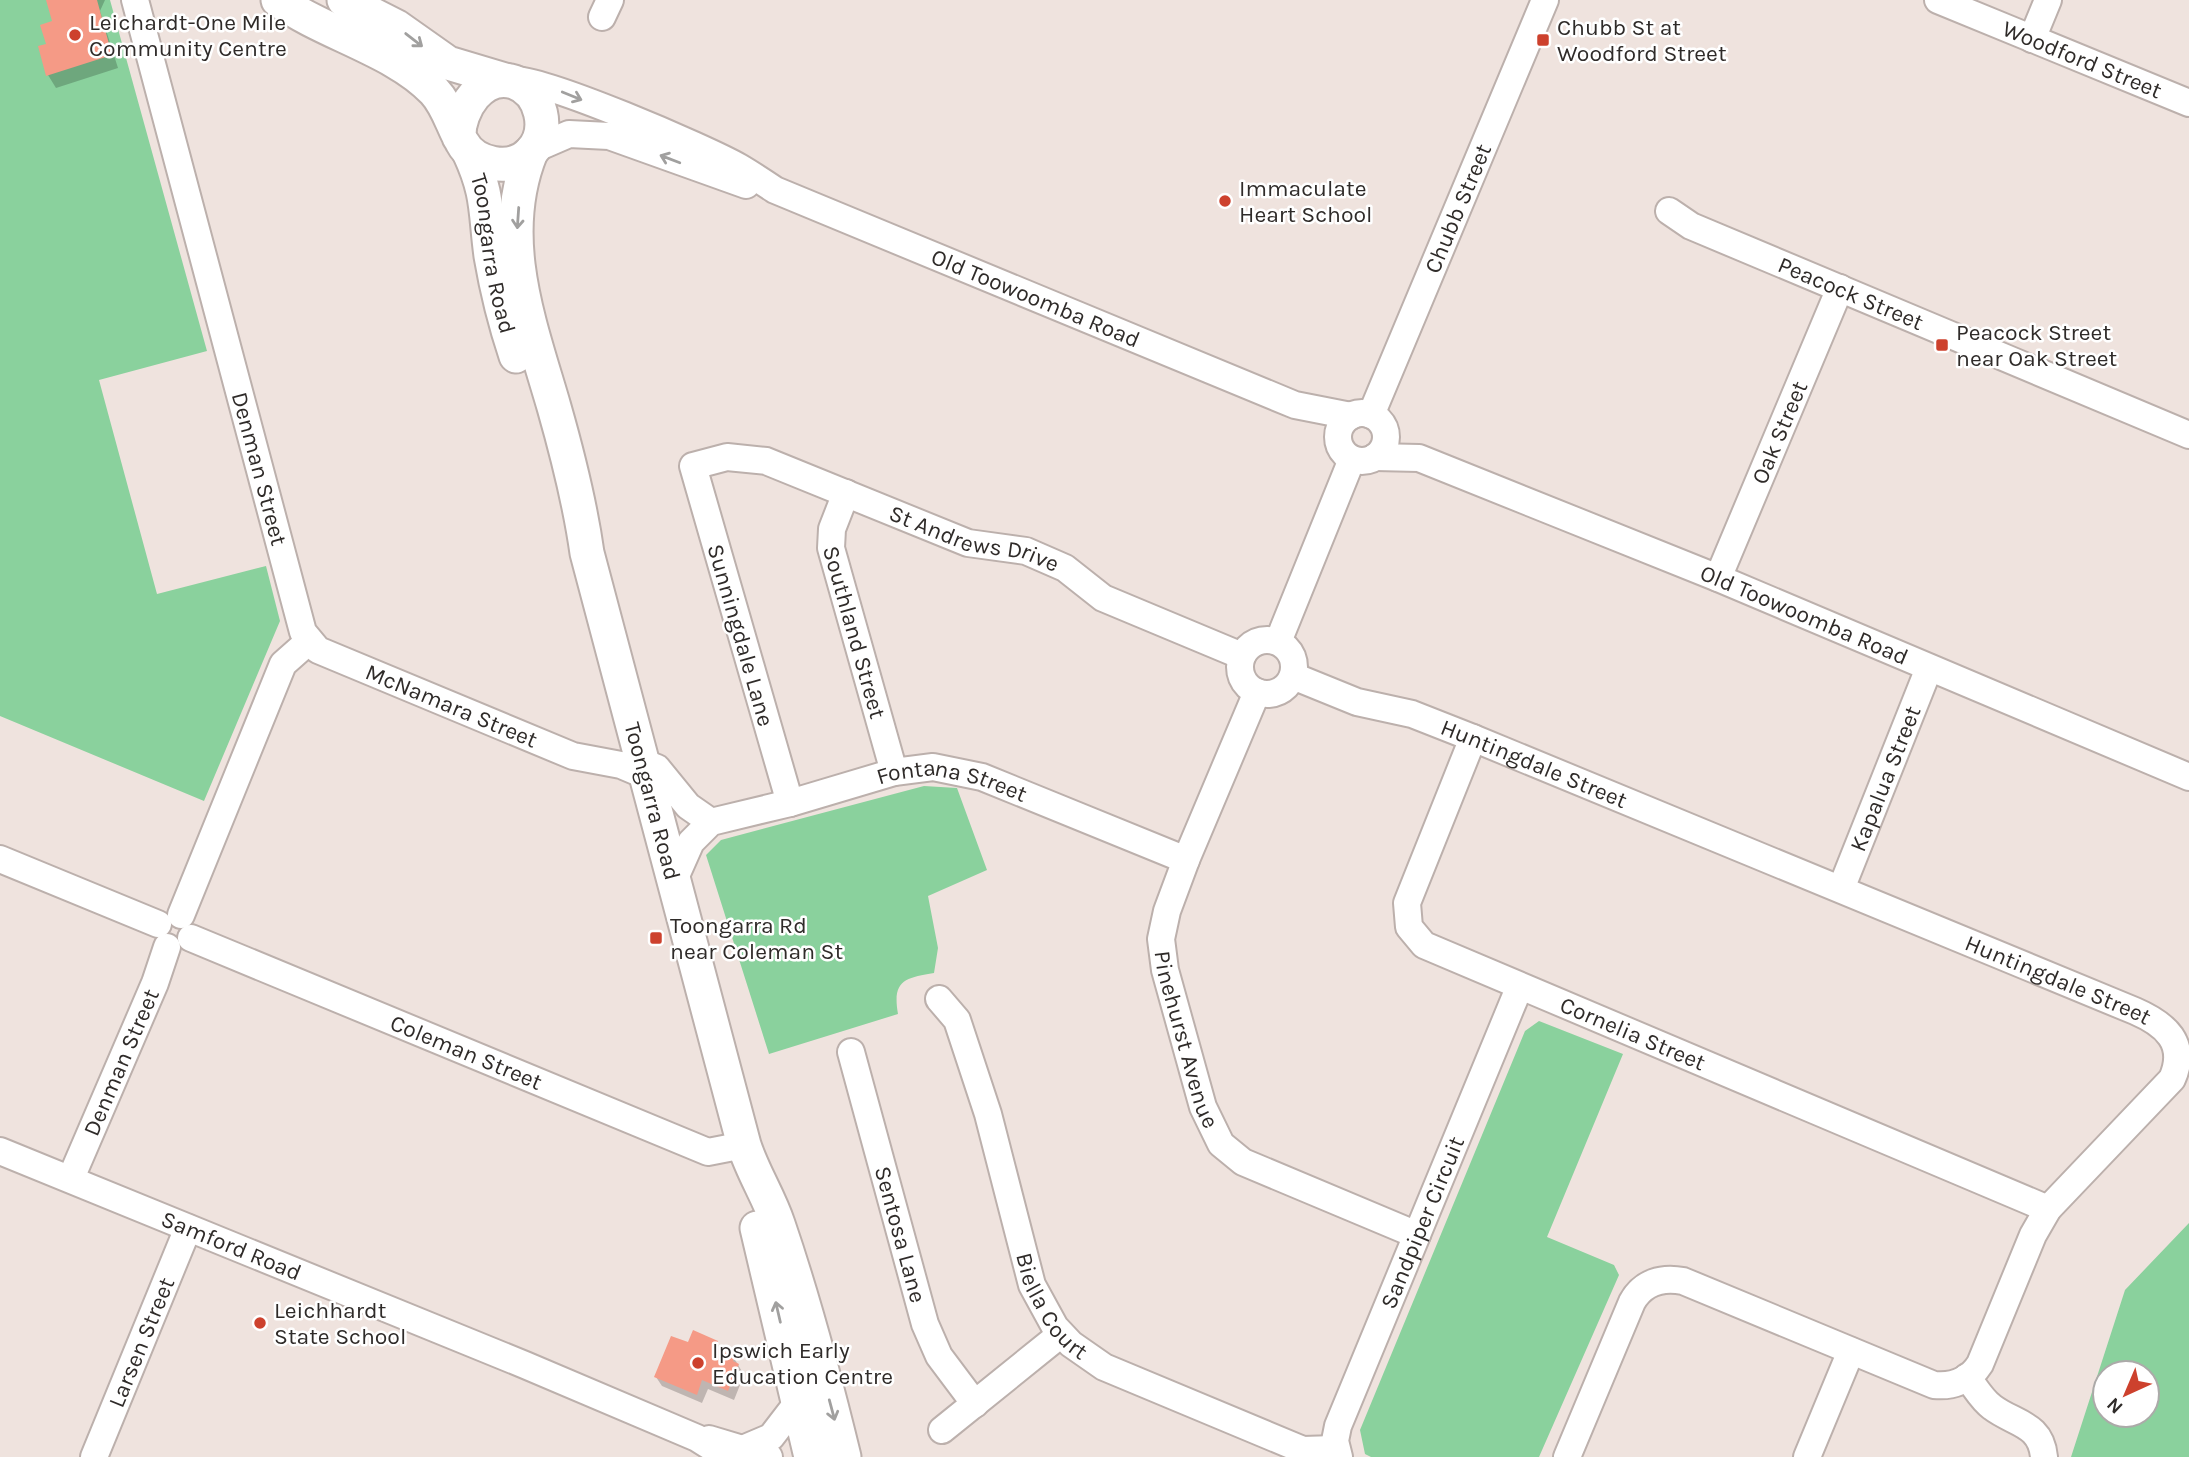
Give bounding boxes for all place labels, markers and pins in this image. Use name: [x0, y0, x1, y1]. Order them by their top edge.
place label: Leichardt-One Mile Community Centre: [89, 9, 287, 62]
place label: Chubb St at Woodford Street: [1557, 14, 1727, 67]
marker: Leichardt-One Mile Community Centre: [67, 27, 83, 43]
marker: Chubb St at Woodford Street: [1535, 32, 1551, 48]
place label: Immaculate Heart School: [1239, 175, 1373, 228]
marker: Immaculate Heart School: [1217, 193, 1233, 209]
place label: Peacock Street near Oak Street: [1956, 319, 2118, 372]
marker: Peacock Street near Oak Street: [1934, 337, 1950, 353]
place label: Toongarra Rd near Coleman St: [670, 912, 843, 965]
marker: Toongarra Rd near Coleman St: [648, 930, 664, 946]
place label: Leichhardt State School: [274, 1297, 406, 1350]
marker: Leichhardt State School: [252, 1315, 268, 1331]
place label: Ipswich Early Education Centre: [712, 1337, 893, 1390]
marker: Ipswich Early Education Centre: [690, 1355, 706, 1371]

